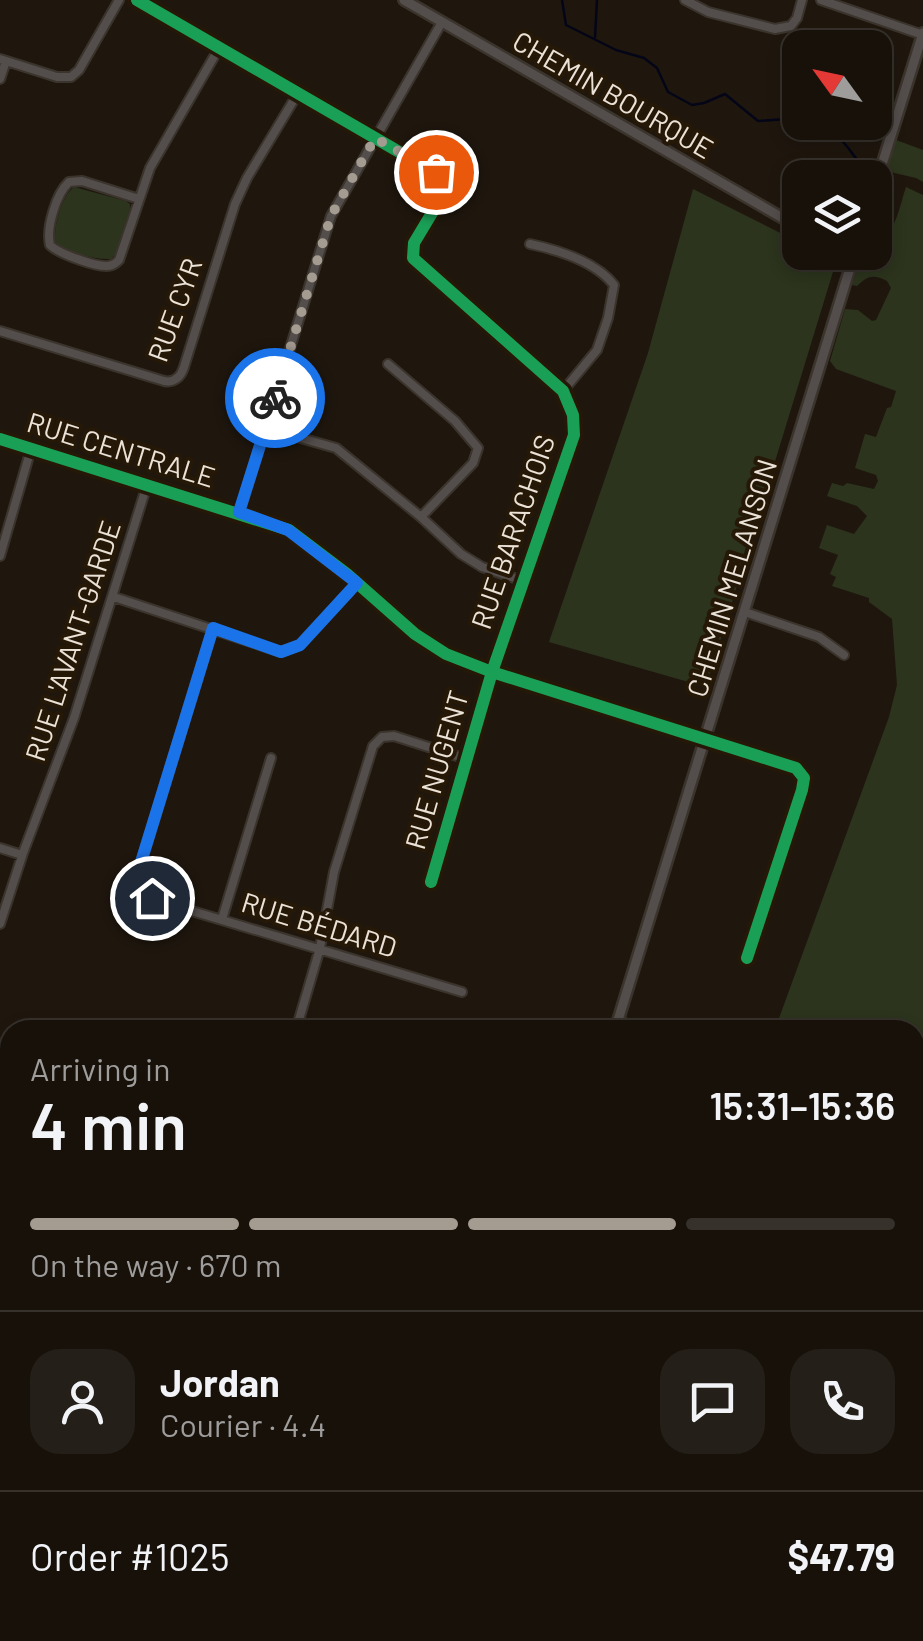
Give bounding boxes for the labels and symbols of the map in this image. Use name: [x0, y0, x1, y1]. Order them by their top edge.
street label: CHEMIN BOURQUE: [507, 23, 720, 165]
north arrow: [782, 30, 892, 140]
pin: [394, 130, 479, 215]
street label: RUE CYR: [140, 253, 208, 366]
courier: [225, 348, 325, 448]
street label: RUE CENTRALE: [23, 404, 219, 494]
street label: RUE BARACHOIS: [463, 430, 561, 633]
street label: CHEMIN MELANSON: [679, 455, 783, 701]
street label: RUE L'AVANT-GARDE: [17, 516, 127, 765]
street label: RUE NUGENT: [397, 686, 475, 853]
pin: [110, 856, 195, 941]
street label: RUE BÉDARD: [238, 884, 401, 964]

